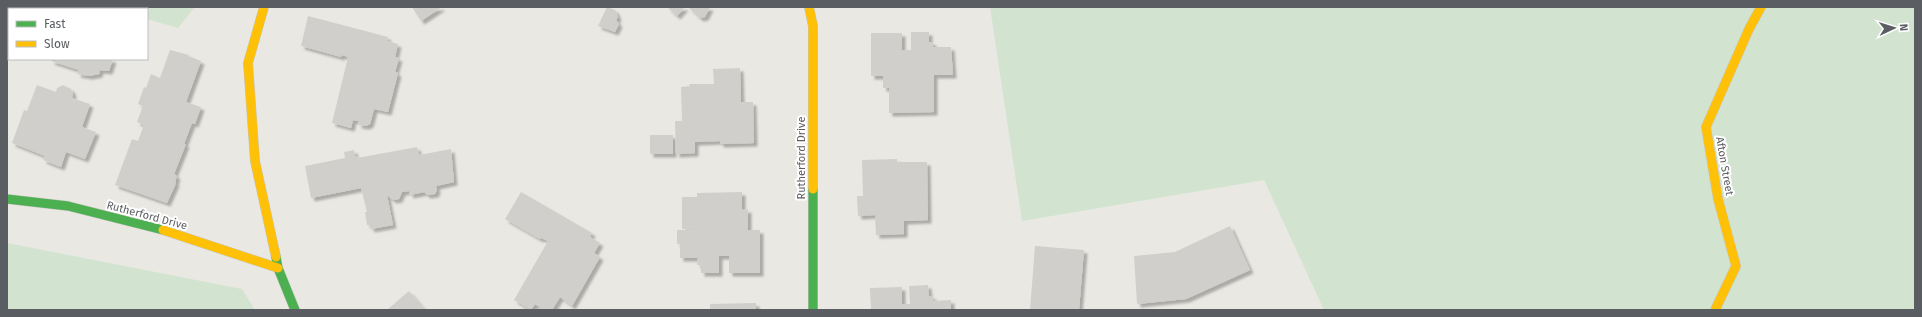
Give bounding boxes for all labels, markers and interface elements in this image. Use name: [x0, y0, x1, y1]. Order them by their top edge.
legend: [8, 8, 148, 60]
north arrow: [1874, 8, 1914, 48]
text: Fast: [44, 17, 66, 31]
text: N: [1897, 23, 1910, 31]
text: Slow: [44, 37, 70, 51]
street label: Rutherford Drive: [795, 117, 808, 199]
street label: Afton Street: [1713, 136, 1736, 197]
street label: Rutherford Drive: [105, 198, 189, 232]

